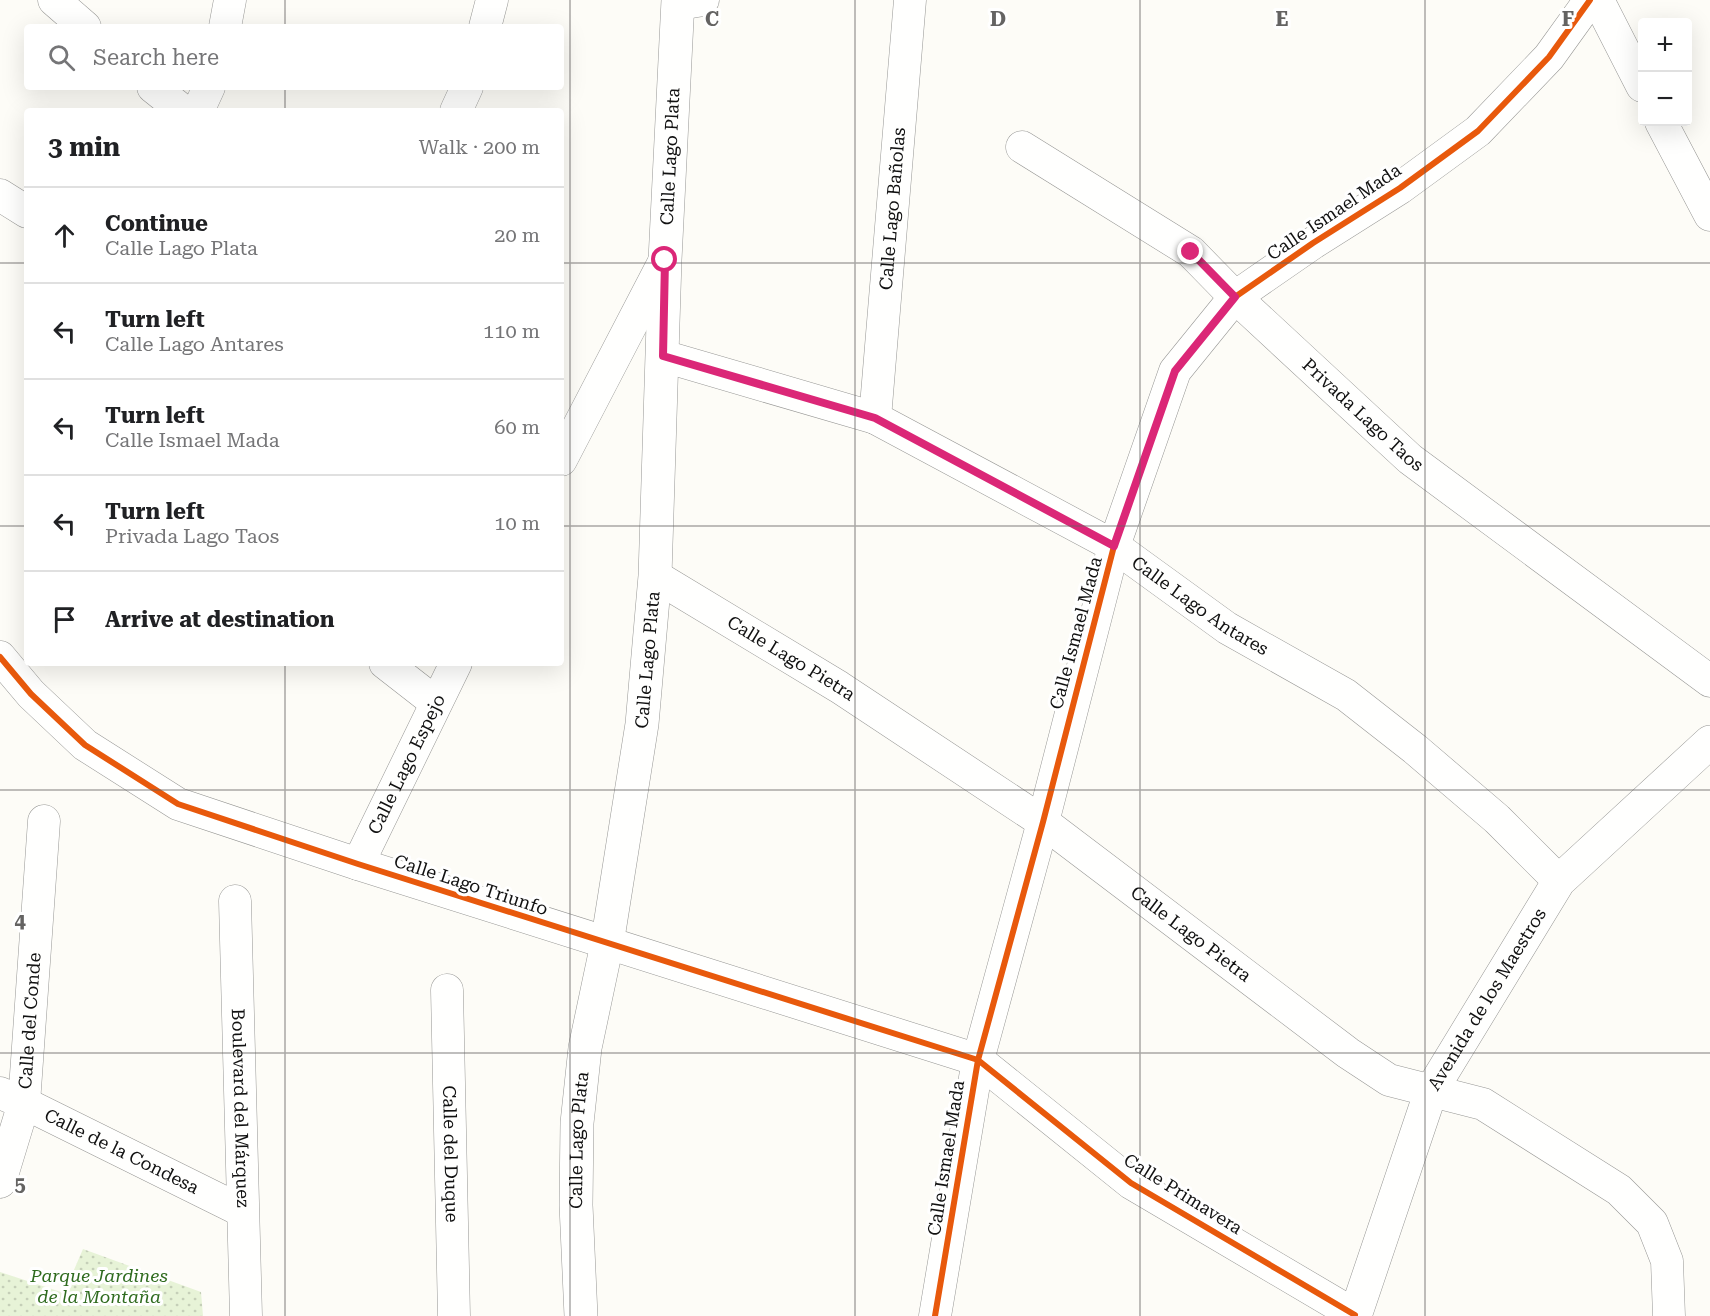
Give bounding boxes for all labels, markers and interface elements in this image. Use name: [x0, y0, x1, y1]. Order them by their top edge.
text: C: [705, 7, 719, 31]
text: D: [990, 7, 1006, 31]
text: E: [1276, 7, 1289, 31]
text: F: [1562, 7, 1574, 31]
map controls: [1638, 18, 1692, 126]
button: +: [1638, 18, 1692, 72]
search box: [24, 24, 564, 90]
icon: search: [45, 41, 78, 74]
text: Search here: [93, 45, 219, 70]
button: −: [1638, 72, 1692, 126]
street label: Calle Lago Plata: [656, 87, 684, 226]
street label: Calle Lago Bañolas: [875, 127, 909, 291]
text: 3 min: [48, 132, 120, 162]
text: Walk · 200 m: [419, 135, 540, 159]
street label: Calle Ismael Mada: [1263, 159, 1405, 264]
text: Continue: [105, 211, 208, 236]
icon: ahead: [48, 219, 81, 252]
text: 20 m: [494, 223, 540, 247]
text: Calle Lago Plata: [105, 236, 258, 260]
route end: [1177, 238, 1203, 264]
route start: [651, 246, 677, 272]
text: Turn left: [105, 307, 205, 332]
icon: left: [48, 315, 81, 348]
text: 110 m: [483, 319, 540, 343]
text: Calle Lago Antares: [105, 332, 284, 356]
street label: Privada Lago Taos: [1298, 354, 1428, 475]
text: Turn left: [105, 403, 205, 428]
icon: left: [48, 411, 81, 444]
text: 60 m: [494, 415, 540, 439]
text: Calle Ismael Mada: [105, 428, 280, 452]
text: Turn left: [105, 499, 205, 524]
icon: left: [48, 507, 81, 540]
text: 10 m: [494, 511, 540, 535]
text: Privada Lago Taos: [105, 524, 279, 548]
street label: Calle Lago Antares: [1128, 551, 1272, 659]
street label: Calle Ismael Mada: [1045, 554, 1106, 712]
street label: Calle Lago Plata: [631, 590, 664, 729]
icon: arrive: [48, 603, 81, 636]
text: Arrive at destination: [105, 607, 334, 632]
street label: Calle Lago Pietra: [724, 611, 859, 705]
street label: Calle Lago Espejo: [363, 691, 449, 837]
street label: Calle Lago Triunfo: [392, 850, 551, 919]
street label: Calle Lago Pietra: [1127, 881, 1256, 986]
street label: Avenida de los Maestros: [1423, 904, 1550, 1094]
text: 4: [14, 909, 26, 933]
street label: Calle del Conde: [14, 952, 45, 1090]
street label: Boulevard del Márquez: [228, 1008, 254, 1208]
street label: Calle Lago Plata: [565, 1070, 592, 1209]
street label: Calle Ismael Mada: [923, 1078, 968, 1237]
street label: Calle del Duque: [439, 1085, 463, 1223]
street label: Calle de la Condesa: [41, 1104, 203, 1198]
street label: Calle Primavera: [1120, 1149, 1247, 1239]
text: 5: [14, 1172, 26, 1196]
park label: Parque Jardines de la Montaña: [29, 1265, 168, 1307]

